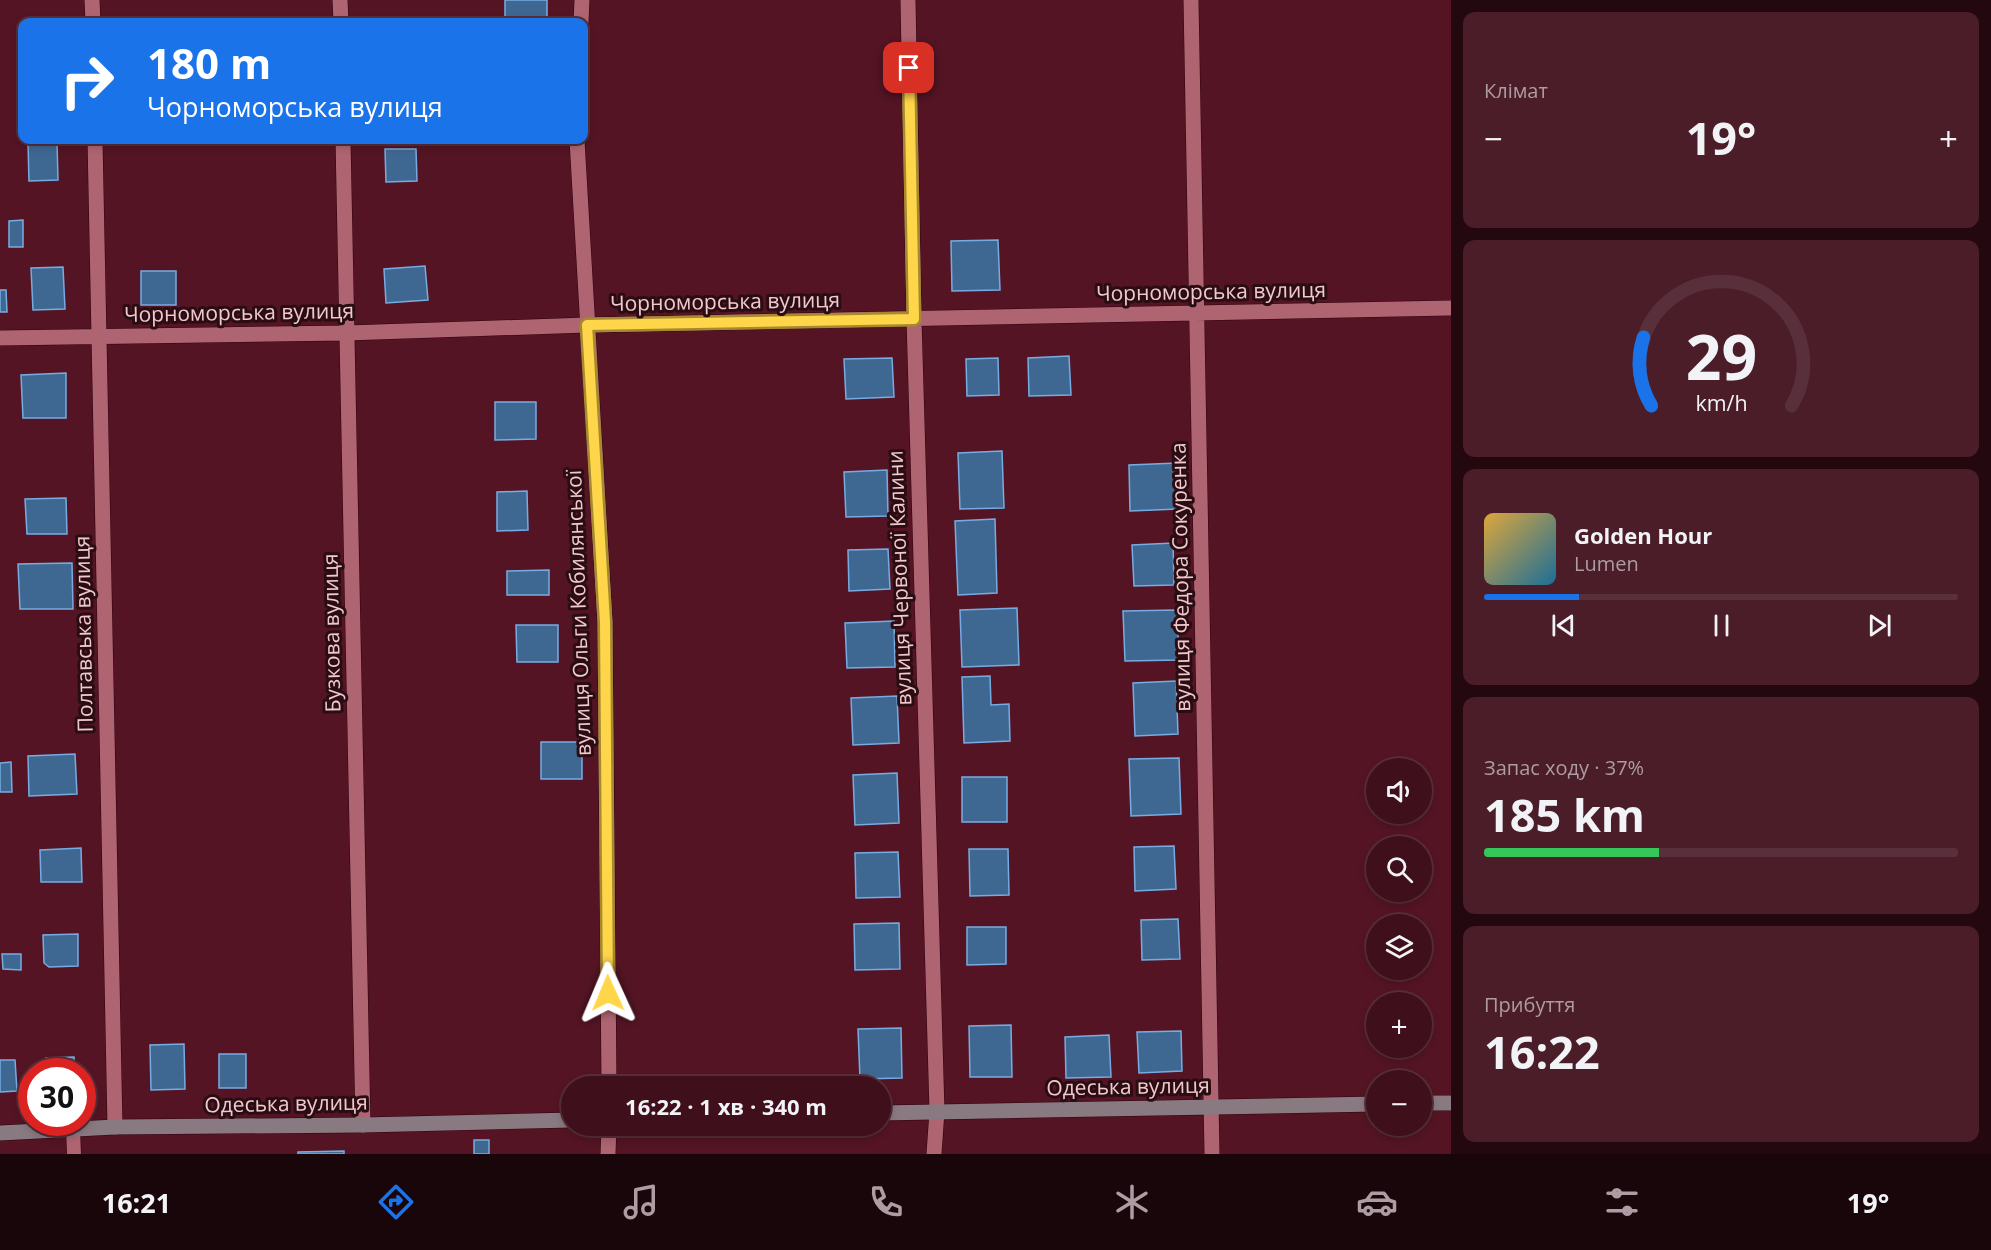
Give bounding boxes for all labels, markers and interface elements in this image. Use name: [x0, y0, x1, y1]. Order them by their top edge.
text: 180 m: [147, 34, 271, 91]
icon: right: [48, 42, 126, 120]
pin: [883, 42, 934, 93]
icon: arrive: [892, 51, 925, 84]
text: Клімат: [1484, 77, 1548, 104]
text: Чорноморська вулиця: [147, 88, 443, 125]
text: 19°: [1686, 107, 1756, 168]
text: −: [1484, 116, 1503, 161]
text: +: [1939, 116, 1958, 161]
street label: Чорноморська вулиця: [1096, 275, 1326, 307]
street label: Чорноморська вулиця: [610, 285, 840, 317]
street label: Чорноморська вулиця: [124, 296, 354, 328]
text: 29: [1685, 313, 1757, 398]
text: km/h: [1695, 388, 1747, 417]
street label: вулиця Федора Сокуренка: [1164, 442, 1196, 712]
street label: вулиця Червоної Калини: [881, 450, 917, 706]
street label: вулиця Ольги Кобилянської: [559, 469, 597, 757]
text: Golden Hour: [1574, 520, 1712, 550]
street label: Полтавська вулиця: [67, 535, 99, 733]
text: Lumen: [1574, 550, 1639, 577]
street label: Бузкова вулиця: [316, 553, 346, 713]
icon: previous: [1547, 609, 1580, 642]
icon: pause: [1705, 609, 1738, 642]
icon: next: [1863, 609, 1896, 642]
text: Запас ходу · 37%: [1484, 754, 1644, 781]
map controls: [1366, 758, 1432, 1136]
button: sound: [1366, 758, 1432, 824]
text: 185 km: [1484, 784, 1645, 845]
button: search: [1366, 836, 1432, 902]
button: layers: [1366, 914, 1432, 980]
position arrow: [576, 961, 640, 1025]
text: Прибуття: [1484, 991, 1575, 1018]
button: +: [1366, 992, 1432, 1058]
text: 16:22: [1484, 1021, 1600, 1082]
speed limit sign: 30: [18, 1058, 96, 1136]
button: −: [1366, 1070, 1432, 1136]
street label: Одеська вулиця: [1046, 1071, 1210, 1101]
street label: Одеська вулиця: [204, 1088, 368, 1118]
text: 16:22 · 1 хв · 340 m: [625, 1091, 827, 1121]
icon: directions: [375, 1181, 417, 1223]
icon: music: [620, 1181, 662, 1223]
icon: phone: [865, 1181, 907, 1223]
icon: climate: [1111, 1181, 1153, 1223]
icon: car: [1356, 1181, 1398, 1223]
icon: filters: [1601, 1181, 1643, 1223]
text: 16:21: [102, 1184, 171, 1221]
text: 19°: [1847, 1184, 1889, 1221]

